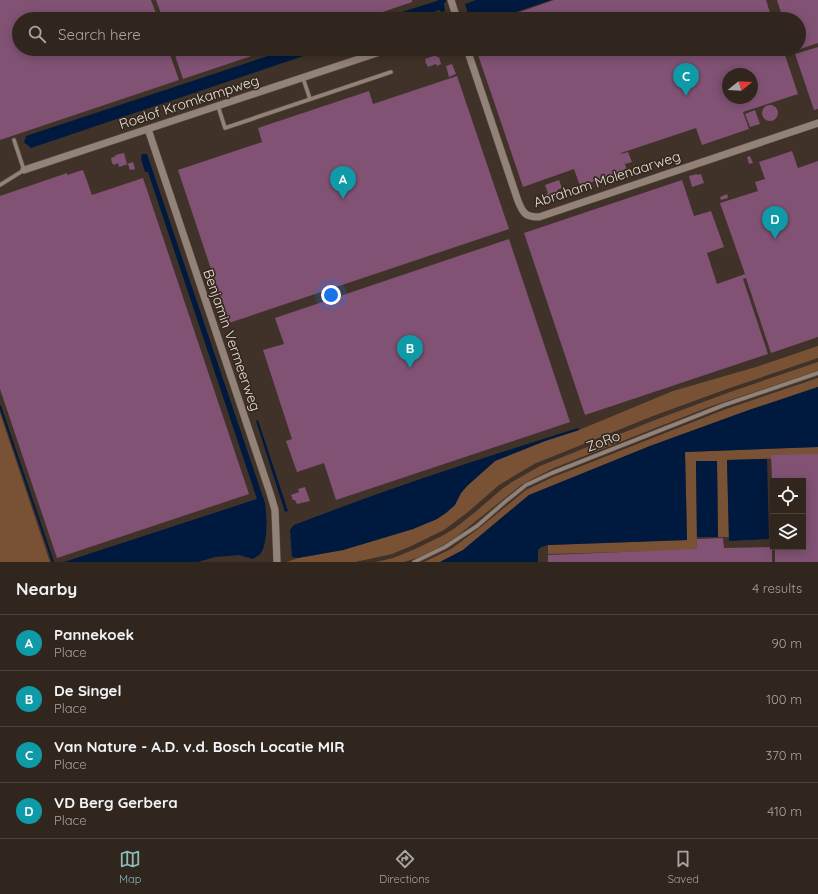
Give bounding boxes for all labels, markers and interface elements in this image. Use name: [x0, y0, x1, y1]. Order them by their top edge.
search box: [12, 12, 806, 56]
icon: search: [26, 23, 48, 45]
text: Search here: [58, 25, 141, 44]
pin: C: [673, 63, 699, 96]
north arrow: [722, 68, 758, 104]
street label: Roelof Kromkampweg: [117, 71, 261, 133]
street label: Abraham Molenaarweg: [531, 147, 683, 211]
pin: A: [330, 166, 356, 199]
pin: D: [762, 206, 788, 239]
street label: Benjamin Vermeerweg: [199, 267, 265, 413]
your location: [321, 285, 341, 305]
pin: B: [397, 335, 423, 368]
street label: ZoRo: [583, 426, 623, 456]
map controls: [770, 478, 806, 550]
button: locate: [770, 478, 806, 514]
button: layers: [770, 514, 806, 550]
text: Nearby: [16, 578, 77, 599]
text: 4 results: [752, 580, 802, 596]
text: Pannekoek: [54, 625, 134, 644]
text: A: [25, 635, 33, 651]
text: 90 m: [772, 635, 802, 651]
text: Place: [54, 644, 87, 660]
text: De Singel: [54, 681, 122, 700]
text: B: [25, 691, 33, 707]
text: 100 m: [766, 691, 802, 707]
text: Place: [54, 700, 87, 716]
text: Van Nature - A.D. v.d. Bosch Locatie MIR: [54, 737, 344, 756]
text: C: [25, 747, 33, 763]
text: 370 m: [765, 747, 802, 763]
text: Place: [54, 756, 87, 772]
text: VD Berg Gerbera: [54, 793, 178, 812]
text: D: [24, 803, 34, 819]
text: 410 m: [767, 803, 802, 819]
text: Place: [54, 812, 87, 828]
tab: Map: [119, 848, 141, 886]
tab: Directions: [379, 848, 430, 886]
tab: Saved: [668, 848, 699, 886]

